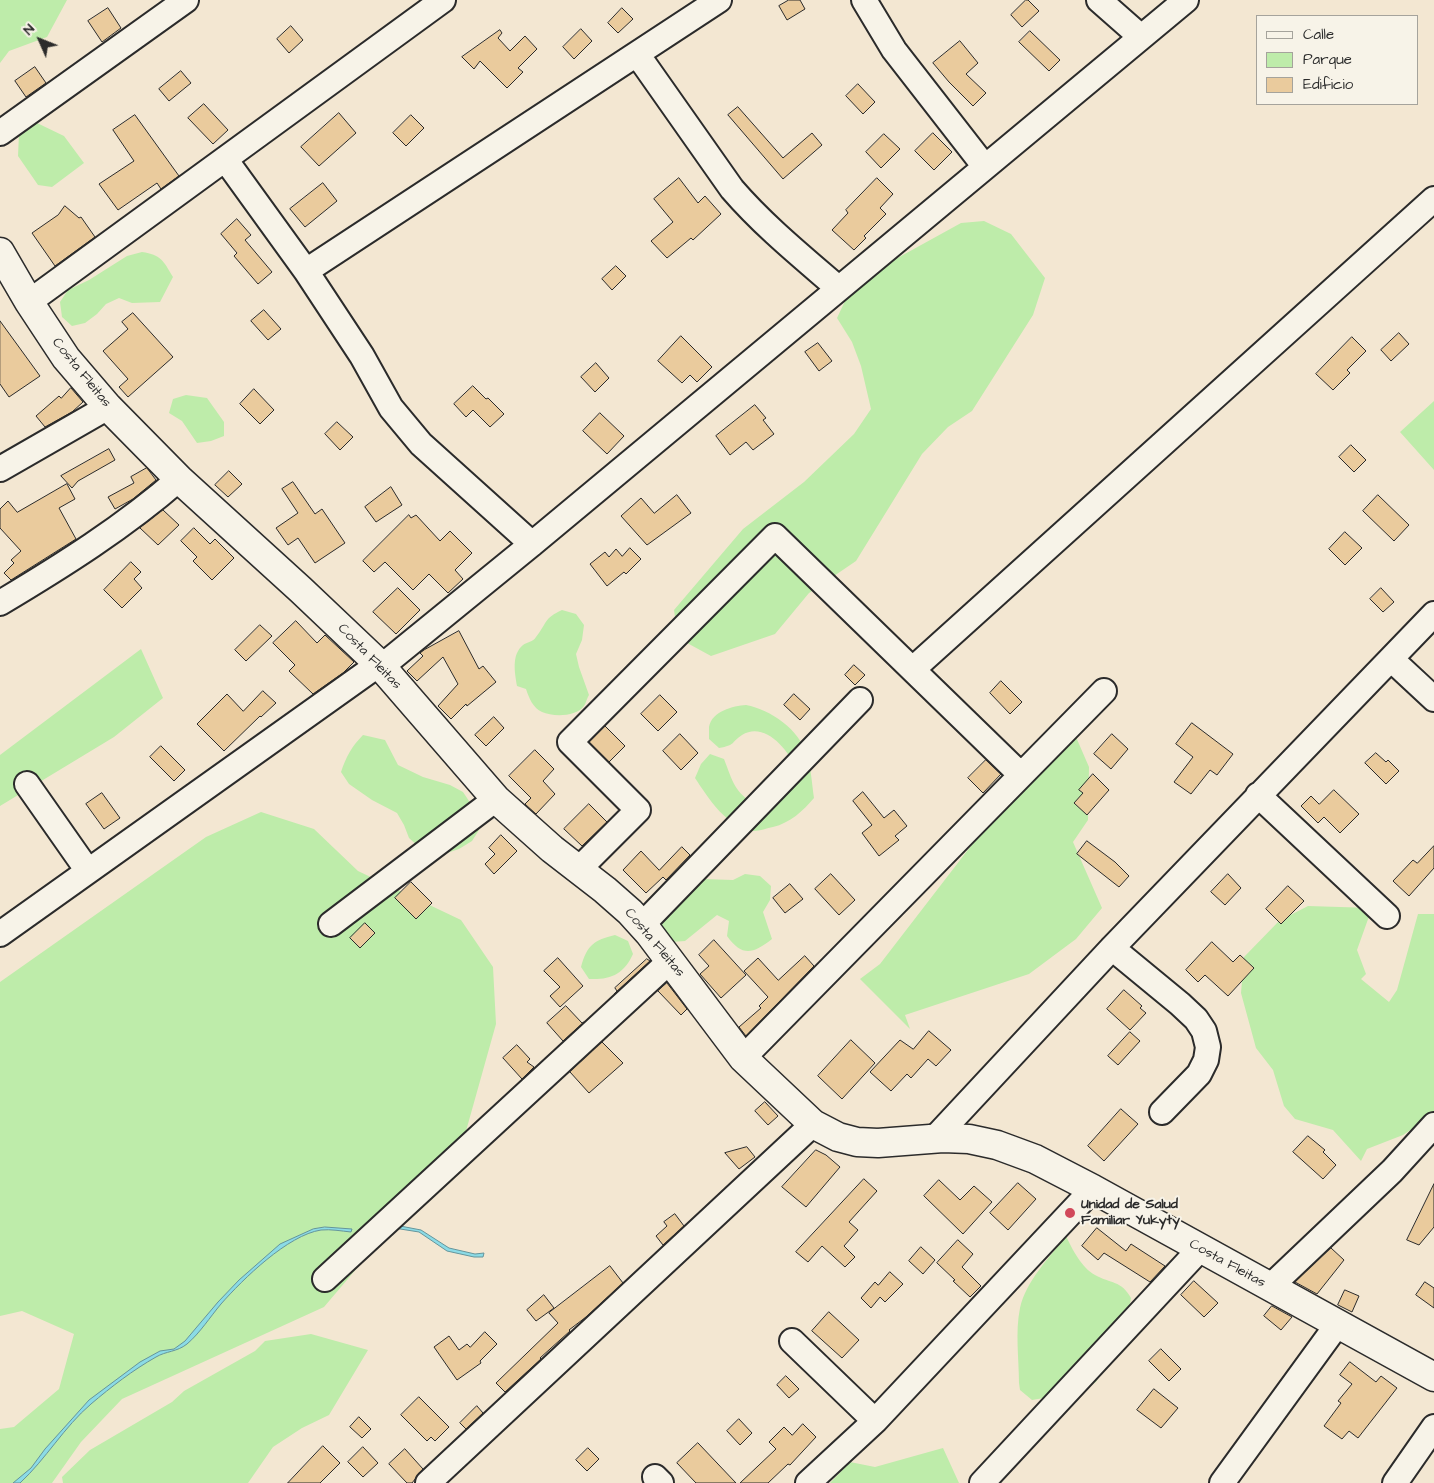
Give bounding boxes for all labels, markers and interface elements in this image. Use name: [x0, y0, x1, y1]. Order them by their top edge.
north arrow: [15, 15, 65, 65]
legend: [1256, 15, 1419, 105]
text: N: [19, 19, 39, 40]
text: Calle: [1303, 24, 1334, 45]
text: Parque: [1303, 49, 1352, 70]
text: Edificio: [1303, 74, 1353, 95]
street label: Costa Fleitas: [48, 335, 114, 411]
street label: Costa Fleitas: [334, 621, 404, 693]
street label: Costa Fleitas: [620, 905, 688, 981]
place label: Unidad de Salud Familiar Yukyty: [1081, 1197, 1180, 1230]
marker: Unidad de Salud Familiar Yukyty: [1063, 1206, 1077, 1220]
street label: Costa Fleitas: [1186, 1236, 1268, 1292]

